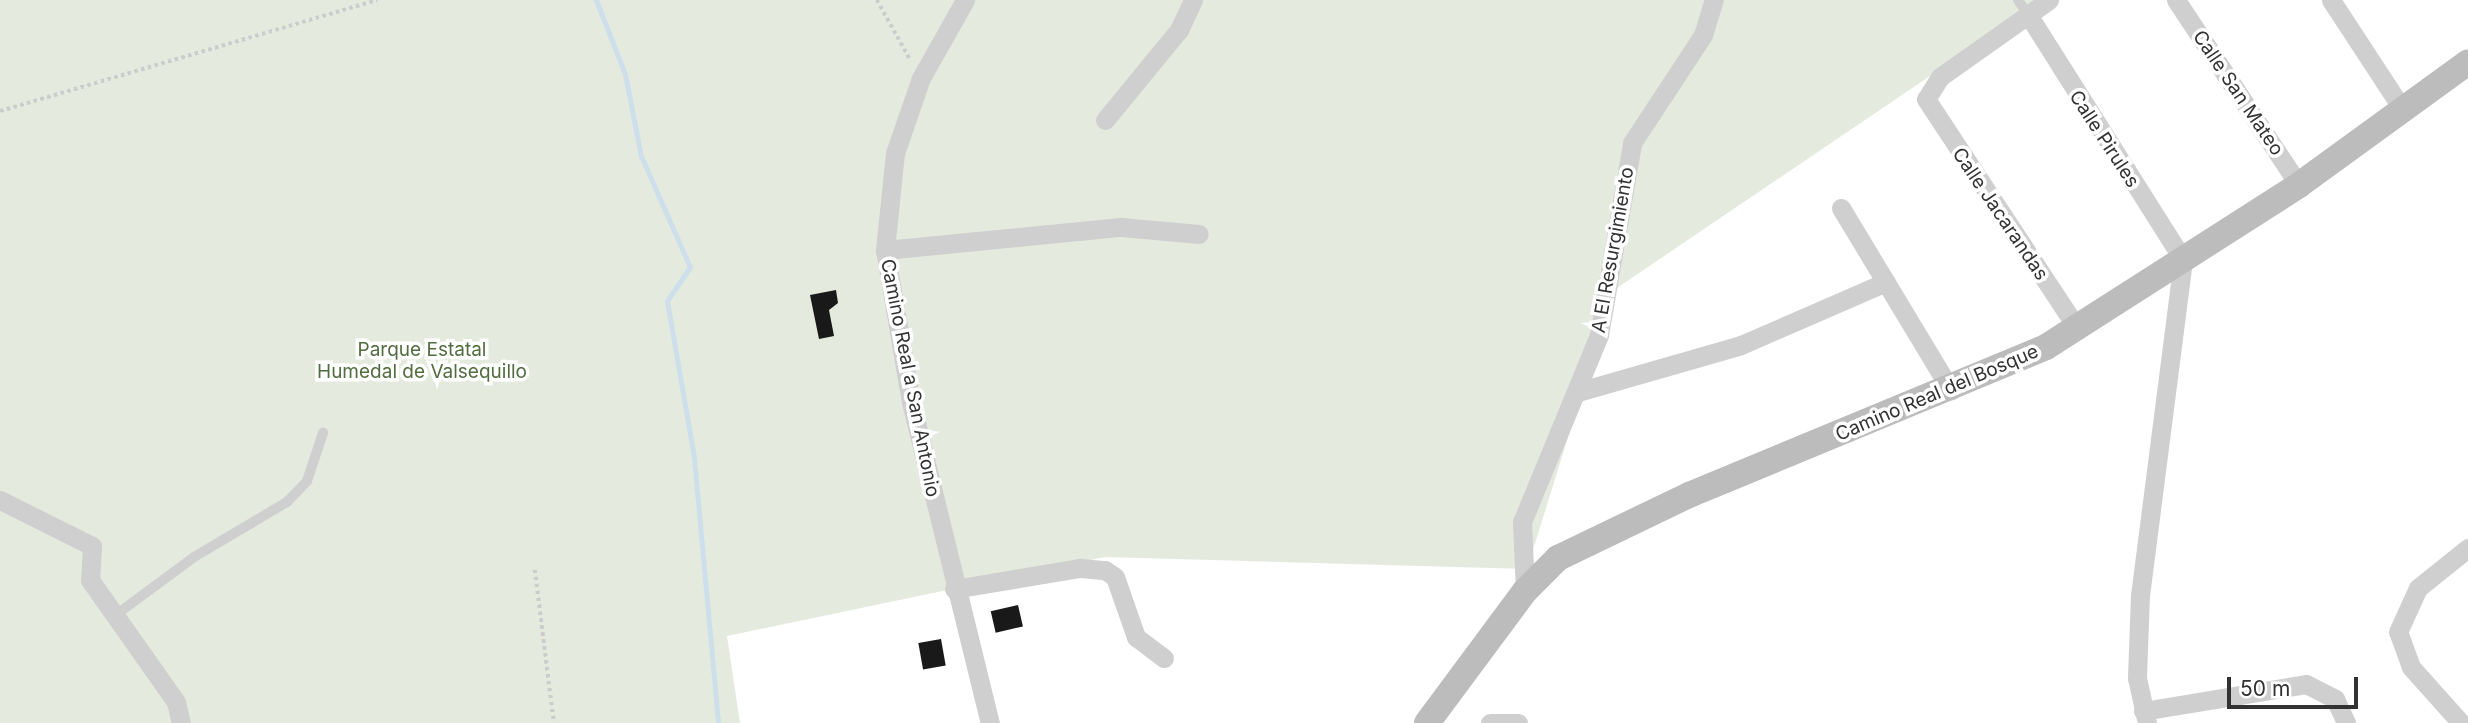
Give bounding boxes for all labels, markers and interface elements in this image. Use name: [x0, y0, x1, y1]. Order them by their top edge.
street label: Calle San Mateo: [2188, 26, 2288, 160]
street label: Calle Pirules: [2064, 86, 2144, 192]
street label: Calle Jacarandas: [1947, 143, 2053, 285]
street label: A El Resurgimiento: [1587, 165, 1639, 335]
street label: Camino Real a San Antonio: [876, 257, 944, 499]
park label: Parque Estatal Humedal de Valsequillo: [317, 339, 527, 383]
street label: Camino Real del Bosque: [1832, 340, 2042, 446]
scale bar: [2230, 664, 2361, 708]
text: 50 m: [2240, 676, 2290, 701]

